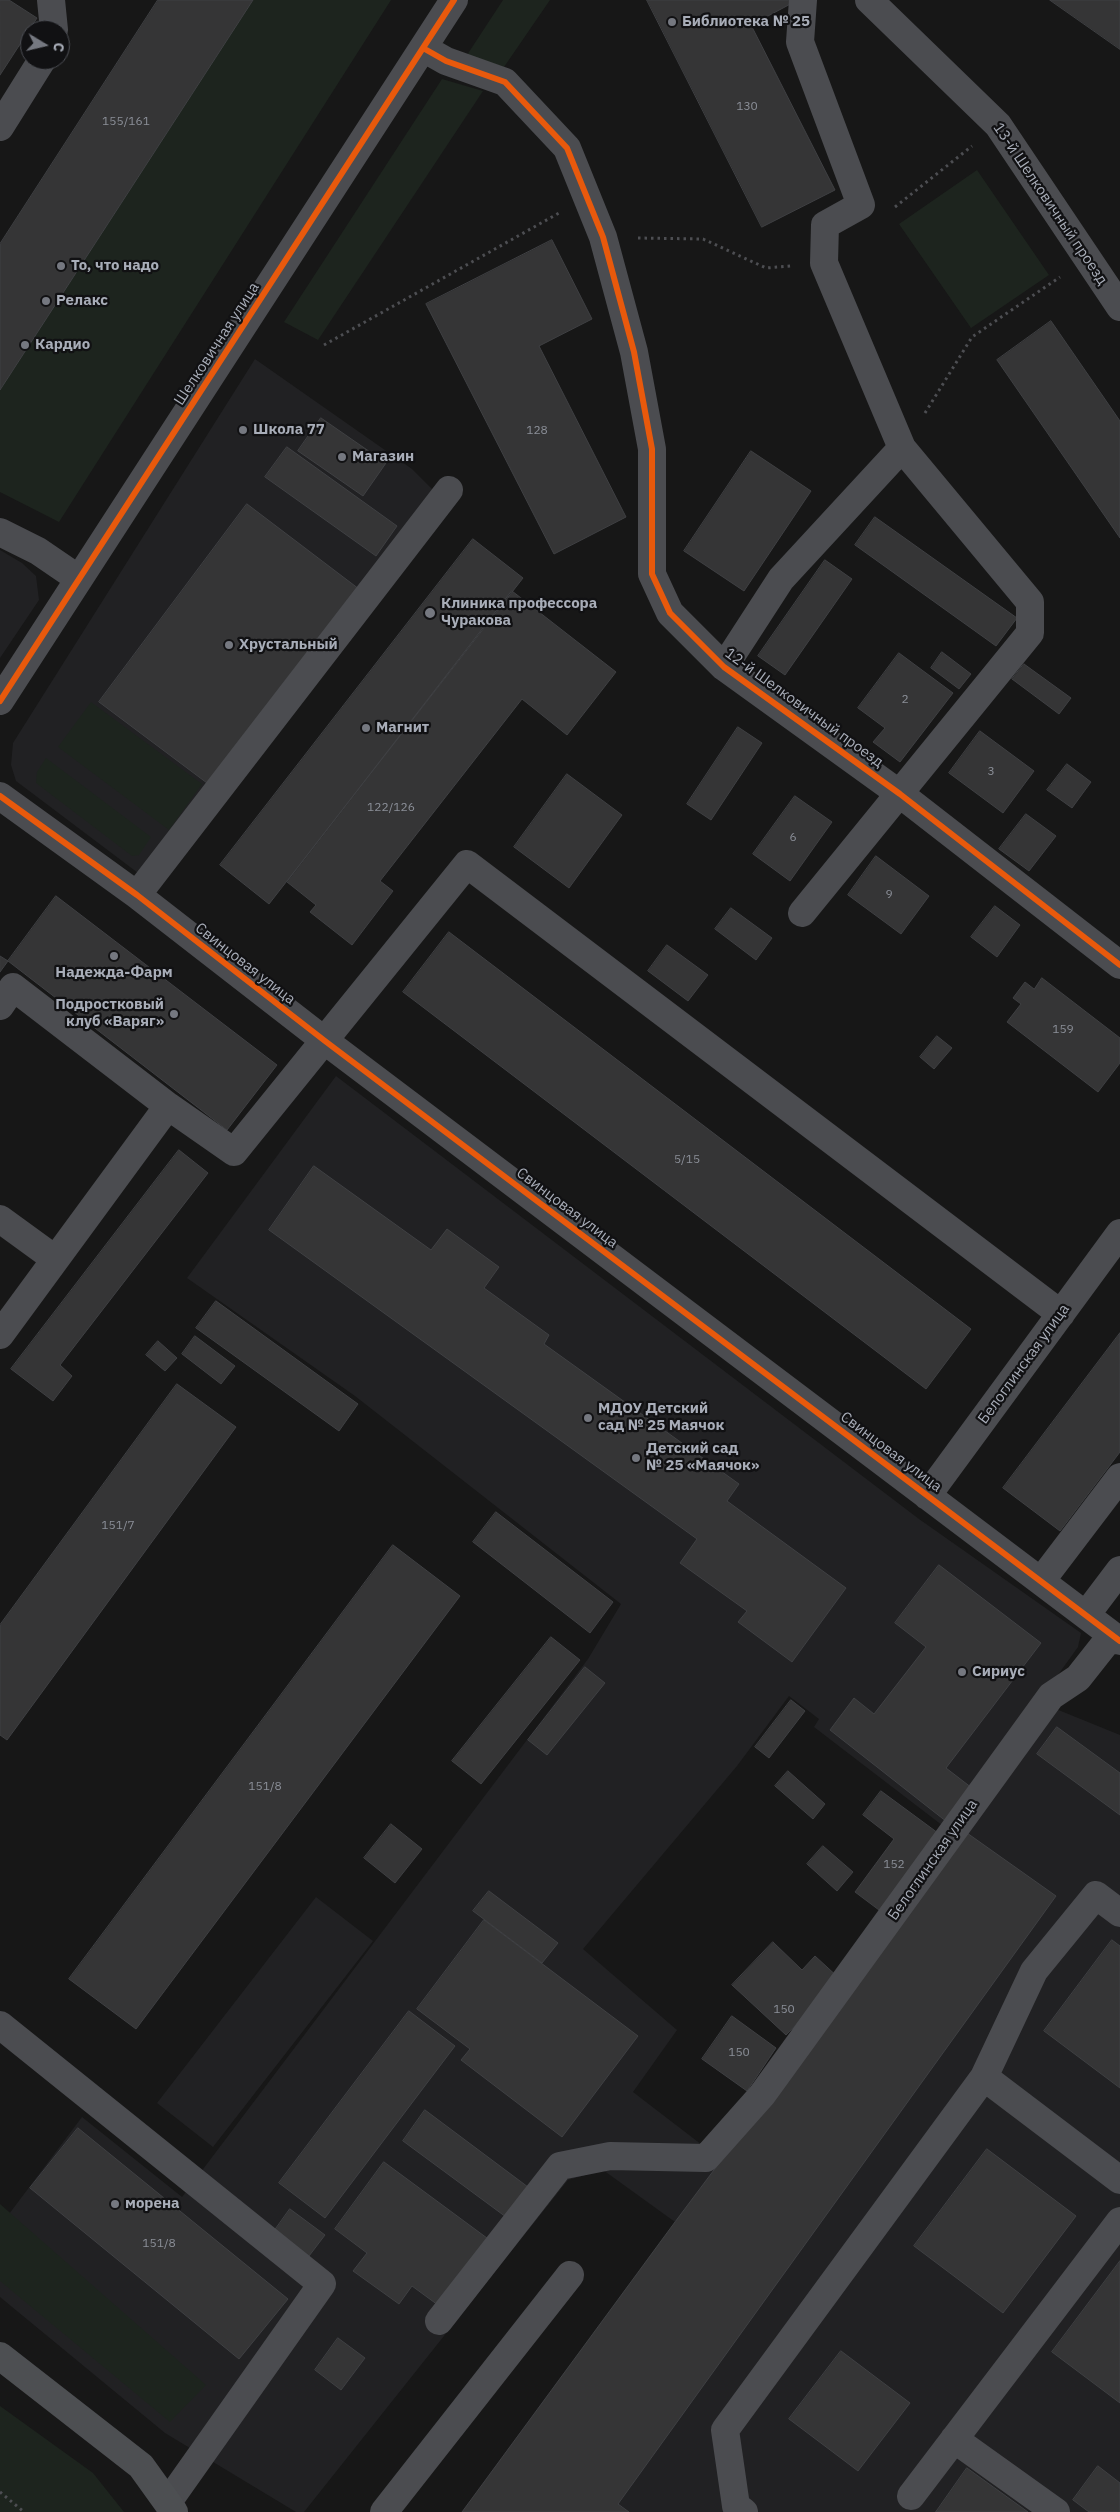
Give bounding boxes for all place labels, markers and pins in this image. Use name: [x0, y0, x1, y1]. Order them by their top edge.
place label: Библиотека № 25: [682, 13, 810, 31]
marker: Библиотека № 25: [666, 16, 678, 28]
place label: То, что надо: [71, 257, 159, 275]
marker: То, что надо: [55, 260, 67, 272]
place label: Релакс: [56, 292, 108, 310]
marker: Релакс: [40, 295, 52, 307]
place label: Кардио: [35, 336, 90, 354]
marker: Кардио: [19, 339, 31, 351]
place label: Школа 77: [253, 421, 325, 439]
marker: Школа 77: [237, 424, 249, 436]
place label: Магазин: [352, 448, 414, 466]
marker: Магазин: [336, 451, 348, 463]
place label: Клиника профессора Чуракова: [441, 595, 597, 630]
marker: Клиника профессора Чуракова: [423, 606, 437, 620]
place label: Хрустальный: [239, 636, 338, 654]
marker: Хрустальный: [223, 639, 235, 651]
place label: Магнит: [376, 719, 429, 737]
marker: Магнит: [360, 722, 372, 734]
marker: Надежда-Фарм: [108, 950, 120, 962]
place label: Надежда-Фарм: [55, 964, 173, 982]
place label: Подростковый клуб «Варяг»: [55, 996, 164, 1031]
marker: Подростковый клуб «Варяг»: [168, 1008, 180, 1020]
place label: МДОУ Детский сад № 25 Маячок: [598, 1400, 724, 1435]
marker: МДОУ Детский сад № 25 Маячок: [582, 1412, 594, 1424]
place label: Детский сад № 25 «Маячок»: [646, 1440, 759, 1475]
marker: Детский сад № 25 «Маячок»: [630, 1452, 642, 1464]
place label: Сириус: [972, 1663, 1025, 1681]
marker: Сириус: [956, 1666, 968, 1678]
place label: морена: [125, 2195, 180, 2213]
marker: морена: [109, 2198, 121, 2210]

